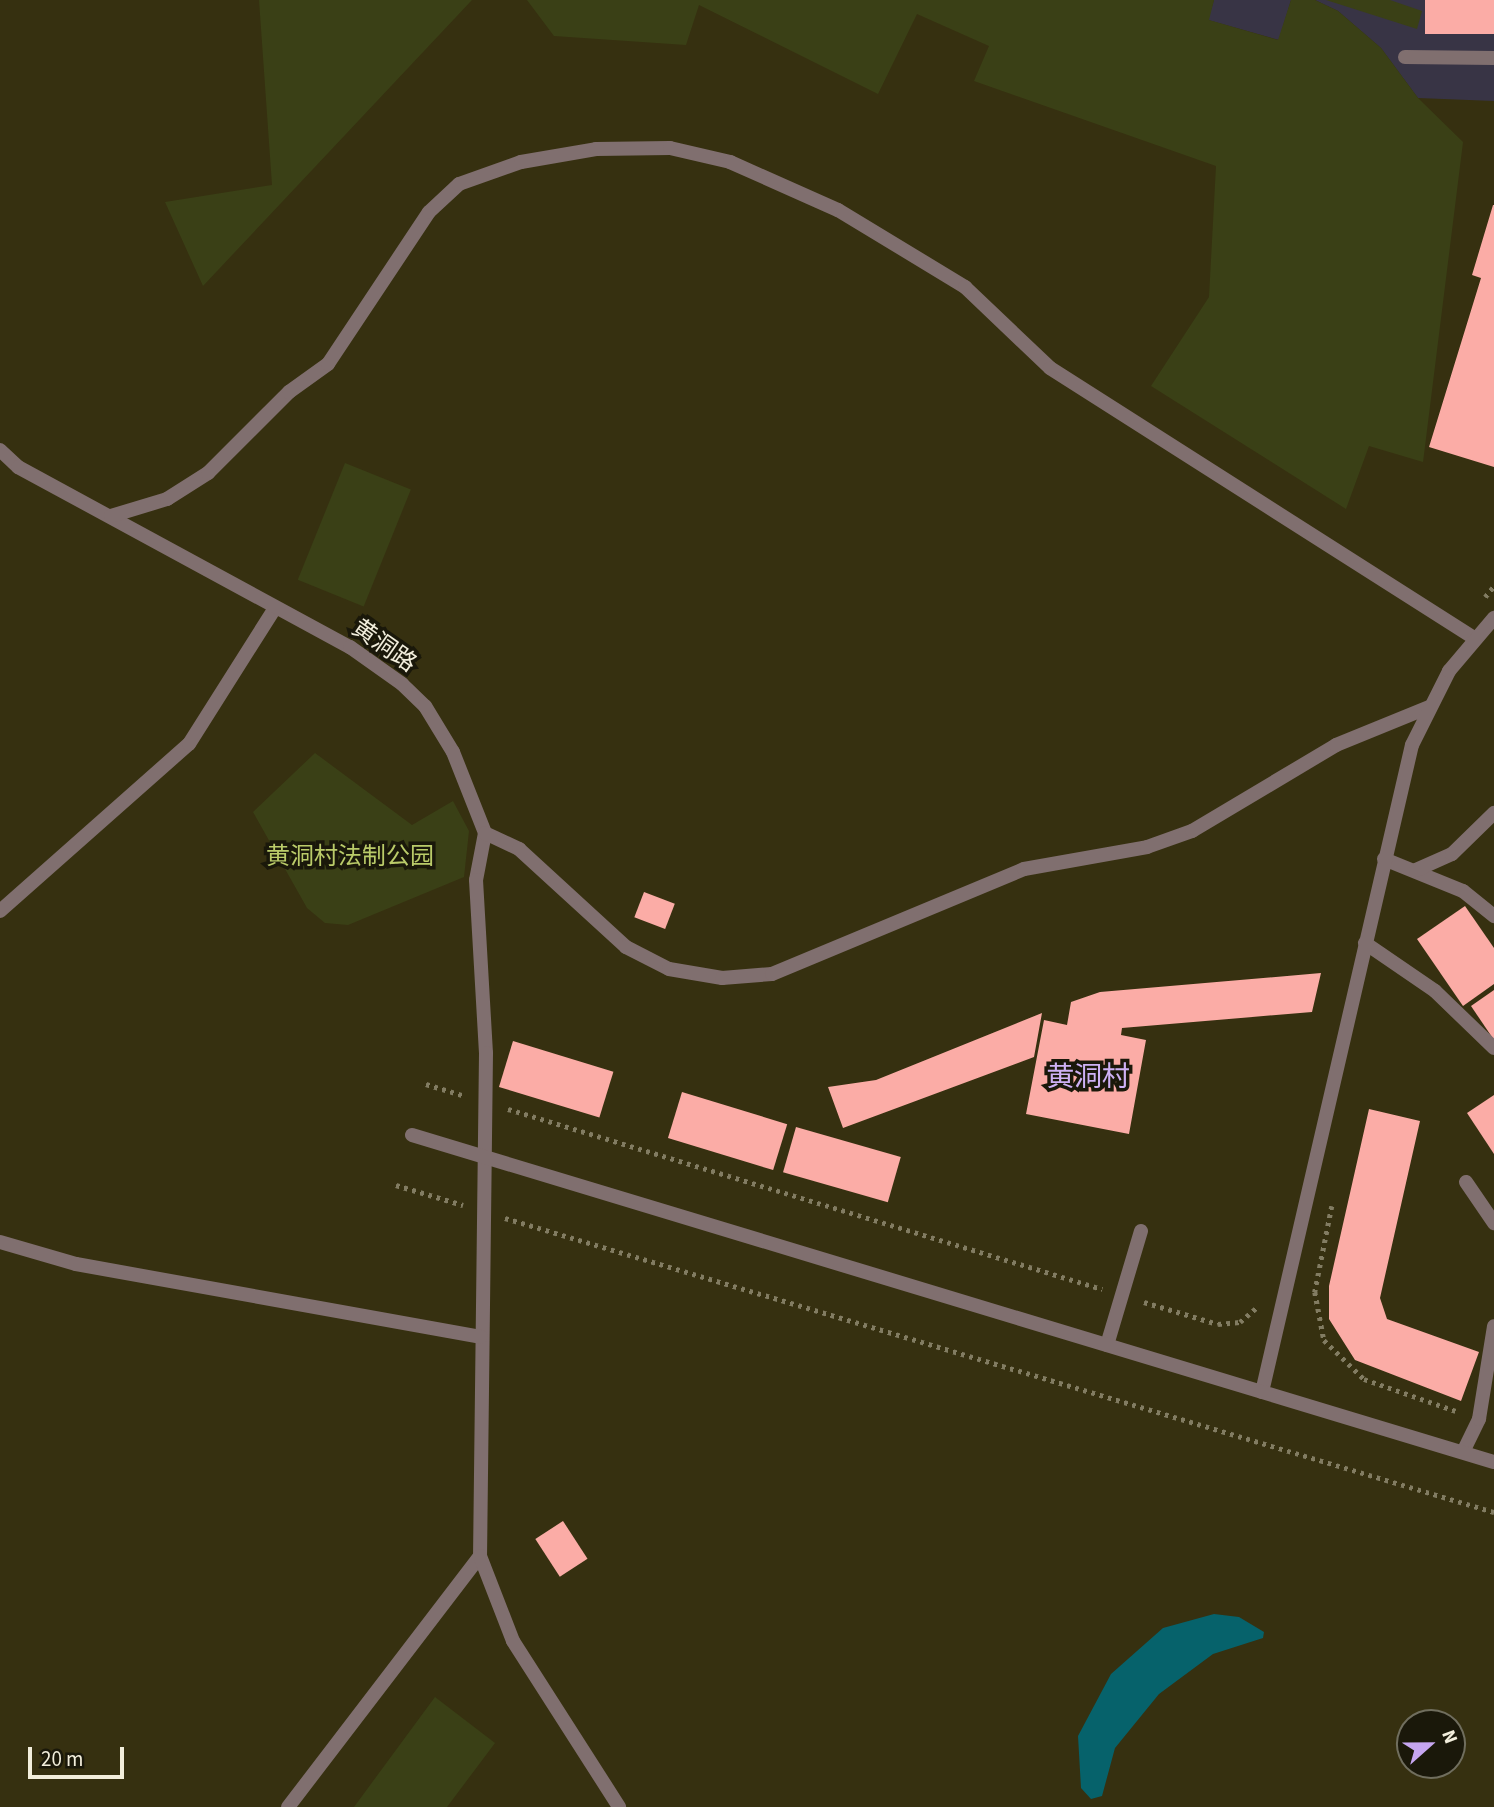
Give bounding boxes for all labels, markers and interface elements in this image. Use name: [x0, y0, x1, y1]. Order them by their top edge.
street label: 黄洞路: [346, 614, 422, 678]
park label: 黄洞村法制公园: [266, 843, 434, 871]
district label: 黄洞村: [1046, 1060, 1130, 1094]
north arrow: [1396, 1709, 1466, 1779]
text: N: [1434, 1726, 1464, 1748]
scale bar: [32, 1734, 128, 1778]
text: 20 m: [41, 1744, 83, 1774]

